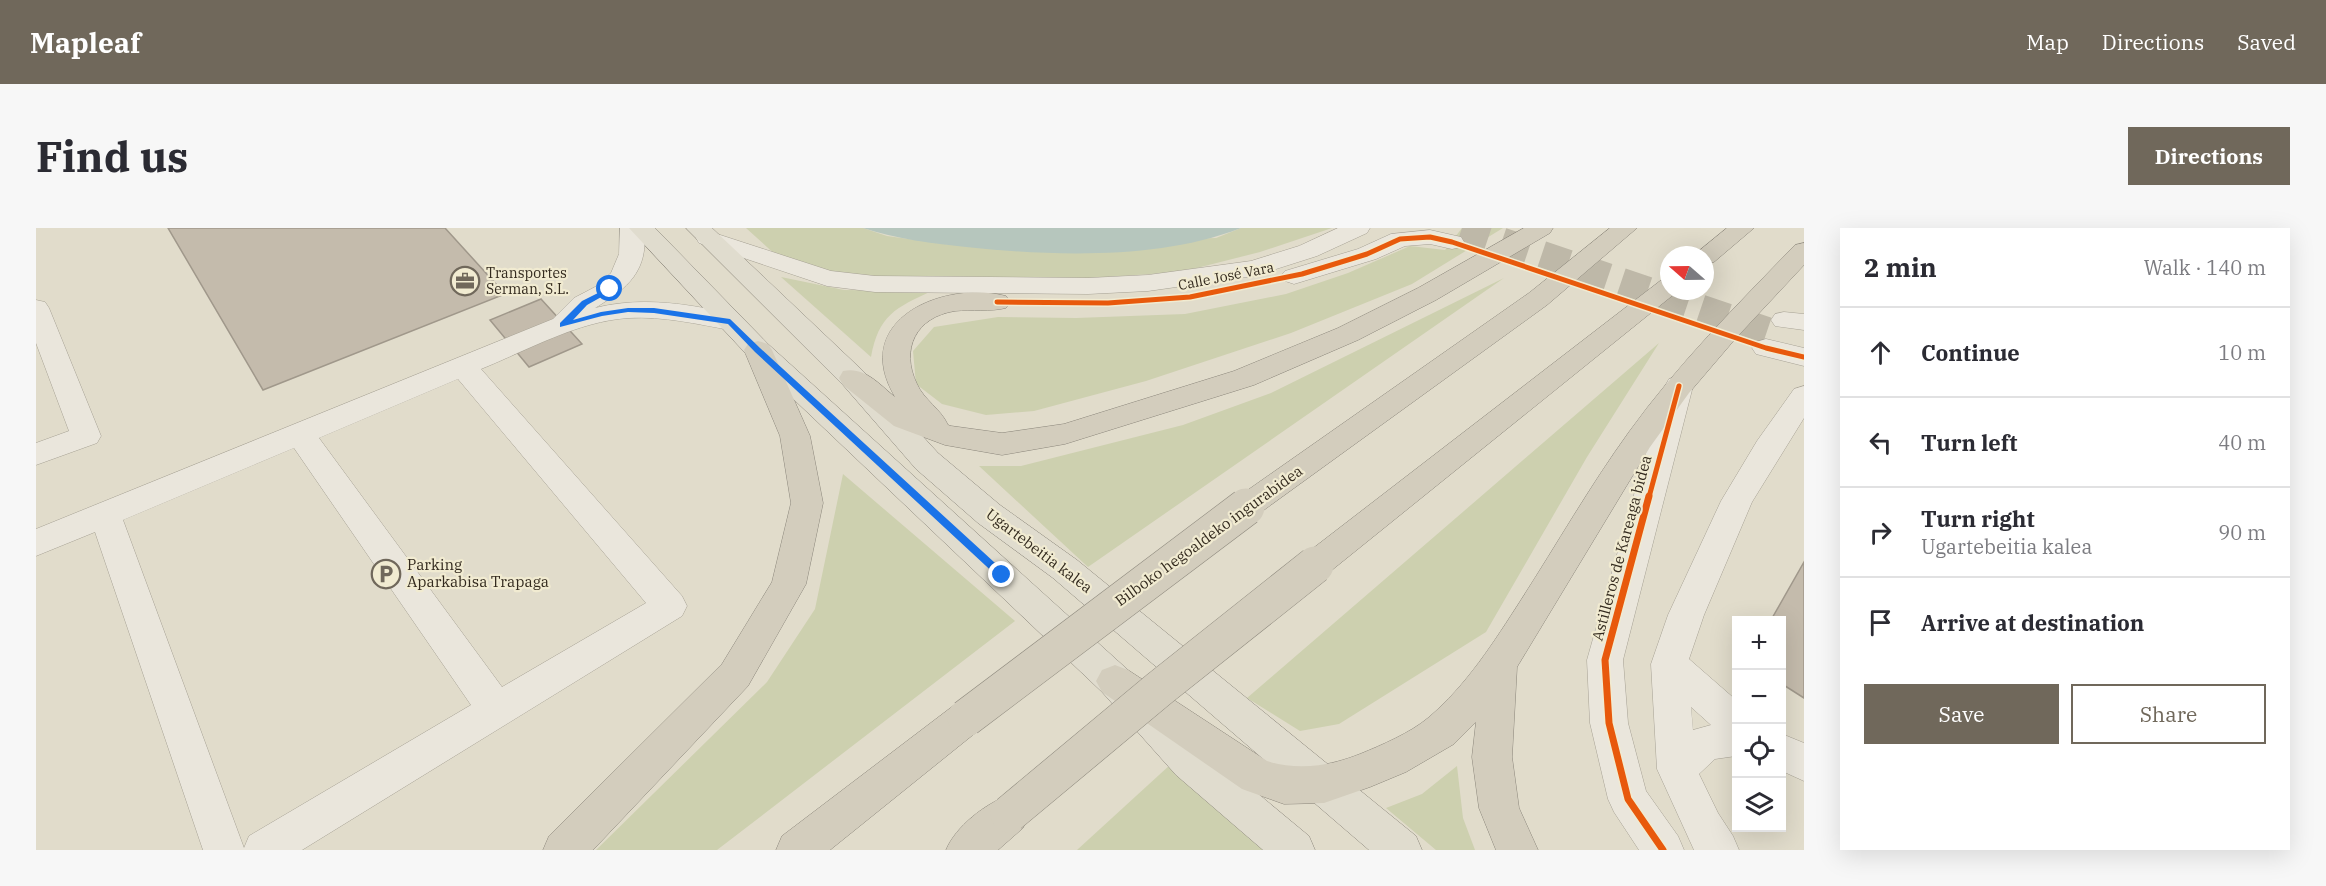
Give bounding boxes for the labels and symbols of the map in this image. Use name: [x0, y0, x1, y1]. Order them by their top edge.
north arrow: [1660, 246, 1714, 300]
street label: Calle José Vara: [1176, 258, 1276, 294]
place label: Transportes Serman, S.L.: [486, 264, 569, 298]
office icon: Transportes Serman, S.L.: [449, 265, 481, 297]
route start: [596, 275, 622, 301]
street label: Astilleros de Kareaga bidea: [1588, 453, 1655, 643]
street label: Bilboko hegoaldeko ingurabidea: [1111, 461, 1306, 610]
street label: Ugartebeitia kalea: [982, 504, 1096, 597]
place label: Parking Aparkabisa Trapaga: [407, 555, 549, 591]
parking icon: Parking Aparkabisa Trapaga: [370, 558, 402, 590]
route end: [988, 561, 1014, 587]

